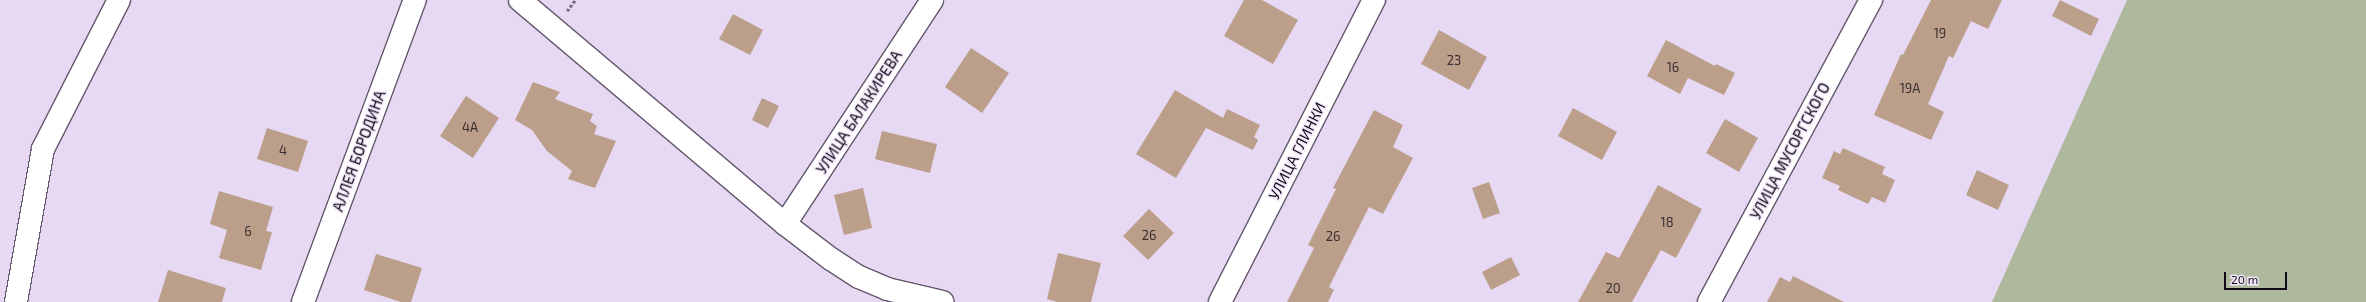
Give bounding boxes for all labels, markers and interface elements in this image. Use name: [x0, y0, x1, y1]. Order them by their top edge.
house number: 19: [1934, 25, 1946, 41]
street label: УЛИЦА БАЛАКИРЕВА: [812, 47, 906, 177]
house number: 23: [1447, 52, 1461, 68]
house number: 16: [1667, 59, 1679, 75]
street label: УЛИЦА МУСОРГСКОГО: [1746, 80, 1834, 222]
house number: 19А: [1900, 80, 1920, 96]
street label: АЛЛЕЯ БОРОДИНА: [329, 88, 389, 214]
street label: УЛИЦА ГЛИНКИ: [1265, 99, 1329, 203]
house number: 4А: [462, 119, 478, 135]
house number: 4: [279, 142, 287, 158]
house number: 18: [1660, 214, 1674, 230]
house number: 6: [244, 223, 252, 239]
house number: 26: [1142, 227, 1156, 243]
house number: 26: [1326, 228, 1340, 244]
scale bar: [2226, 264, 2289, 290]
text: 20 m: [2231, 272, 2258, 286]
house number: 20: [1605, 280, 1621, 296]

